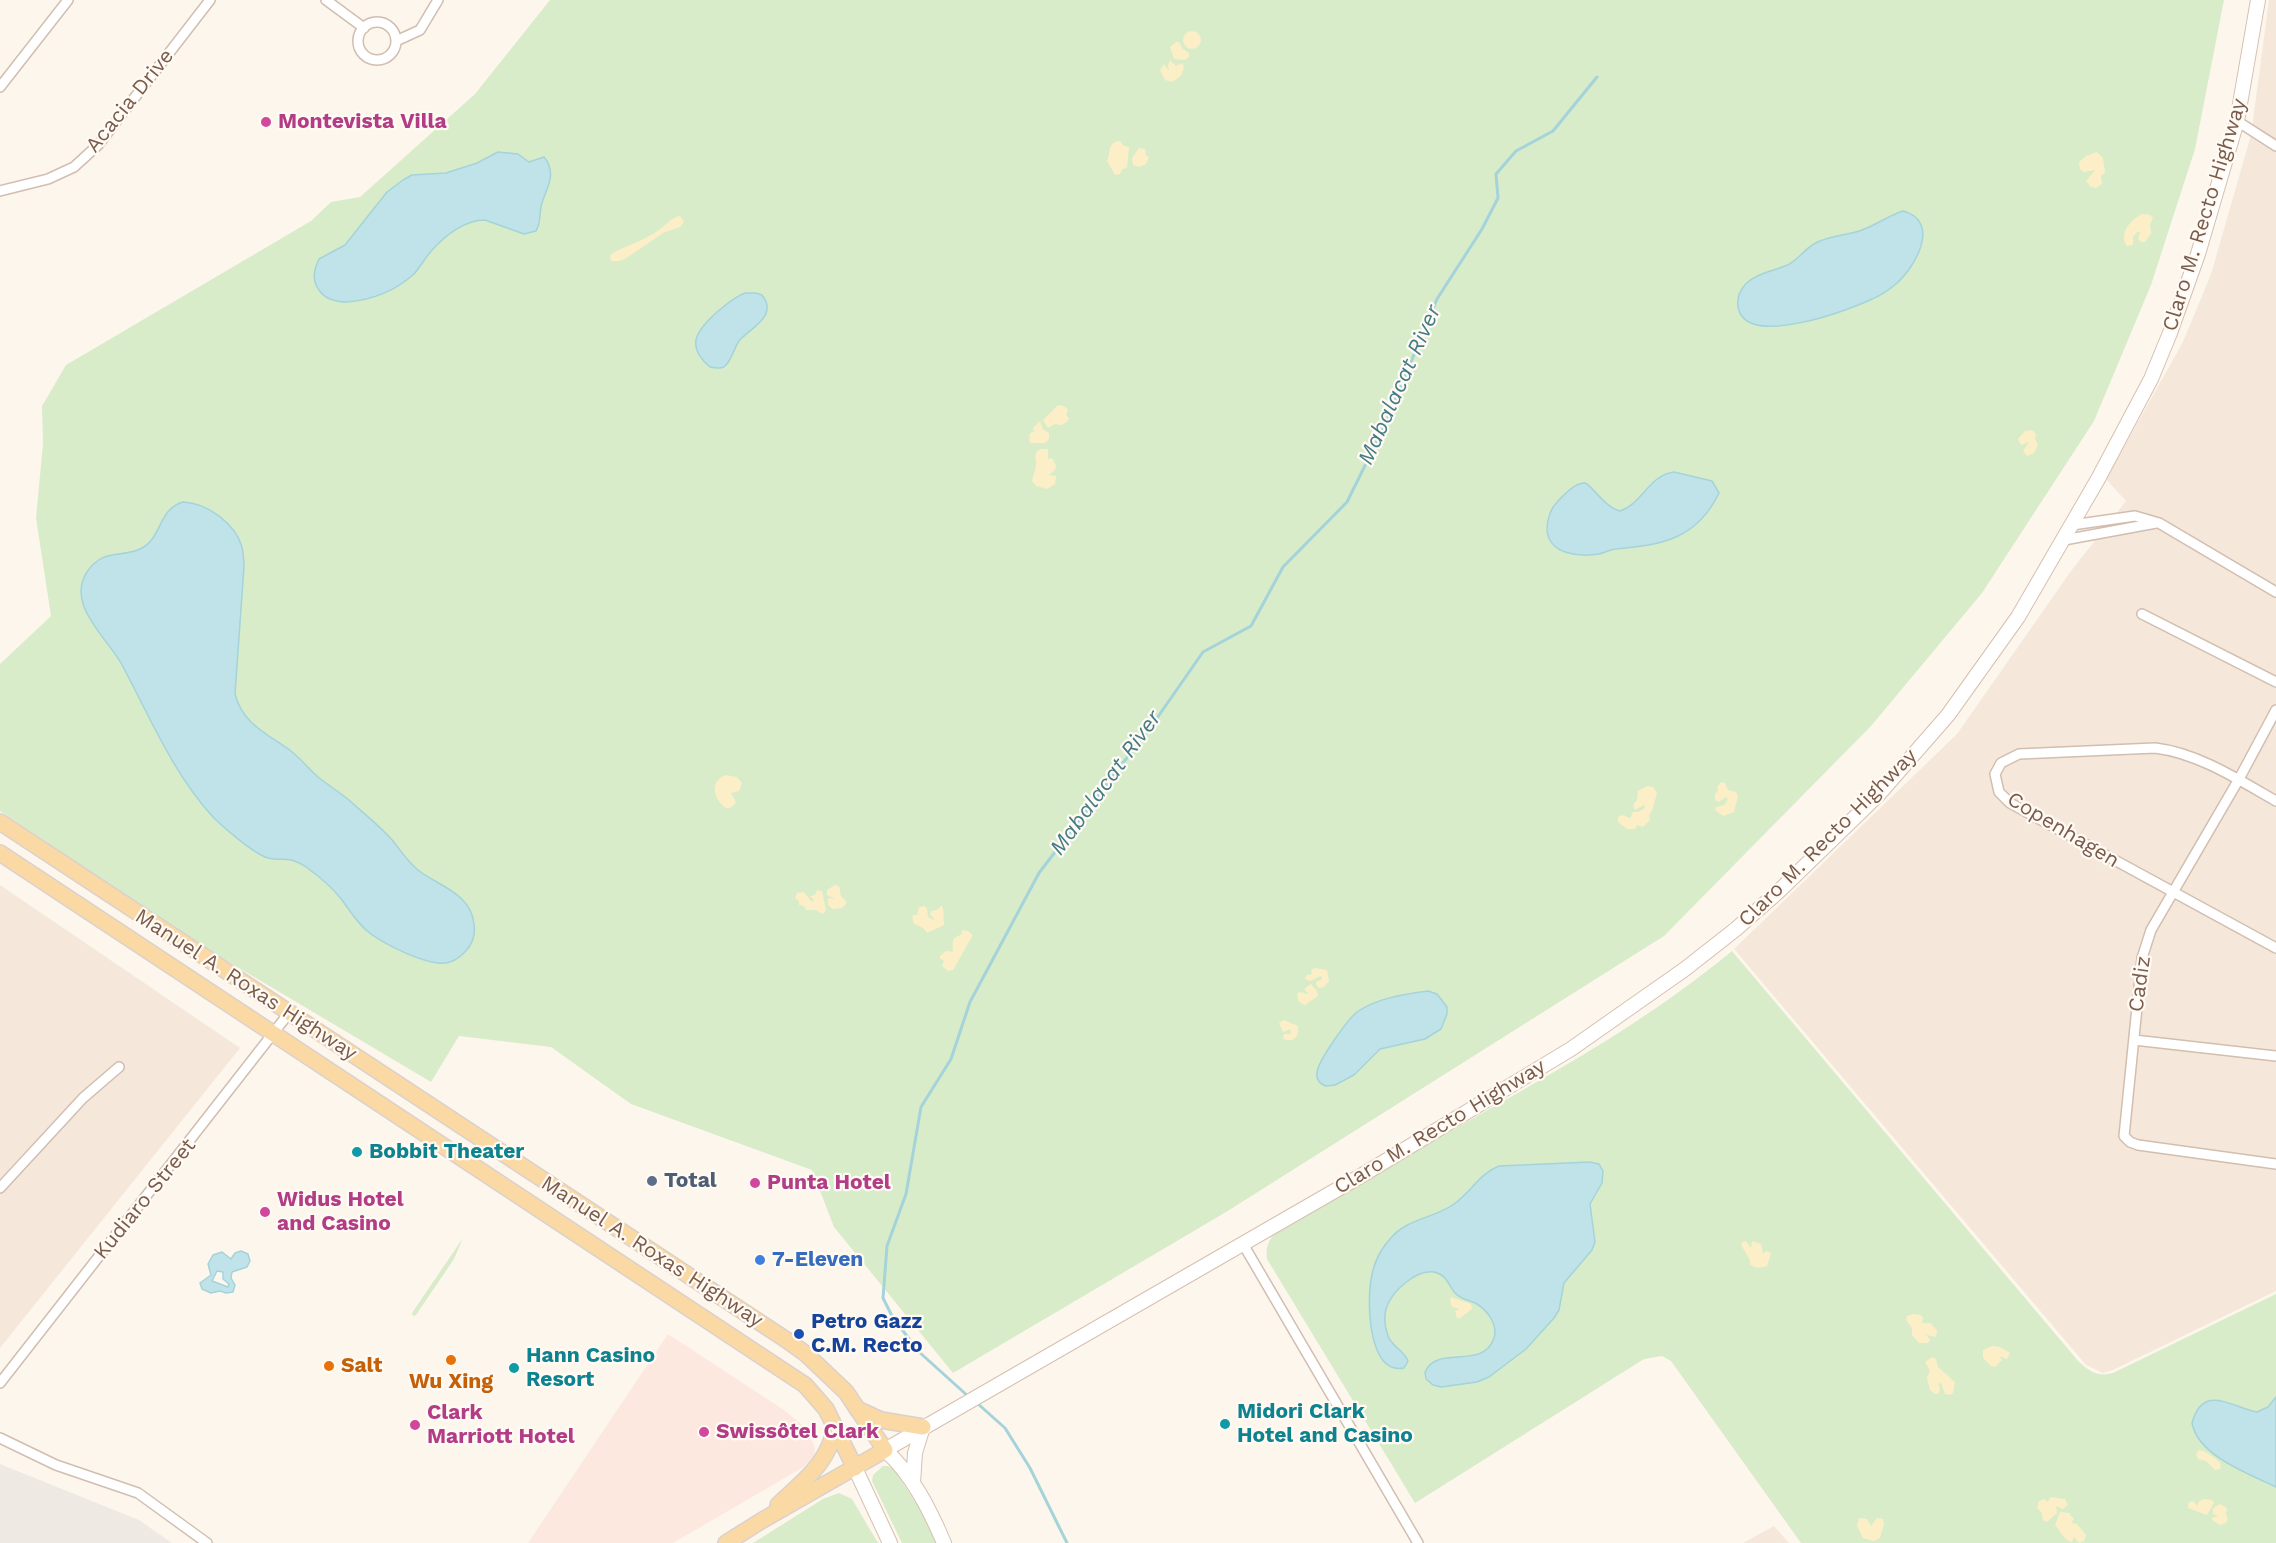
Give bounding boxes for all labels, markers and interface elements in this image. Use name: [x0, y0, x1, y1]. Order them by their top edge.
street label: Acacia Drive: [81, 44, 179, 158]
street label: Claro M. Recto Highway: [2158, 96, 2252, 334]
place label: Montevista Villa: [278, 109, 447, 135]
marker: Montevista Villa: [259, 115, 273, 129]
water label: Mabalacat River: [1353, 301, 1447, 469]
water label: Mabalacat River: [1045, 706, 1167, 860]
street label: Claro M. Recto Highway: [1734, 744, 1922, 932]
street label: Copenhagen: [2002, 787, 2124, 873]
street label: Manuel A. Roxas Highway: [130, 904, 362, 1066]
street label: Cadiz: [2124, 954, 2156, 1014]
street label: Claro M. Recto Highway: [1330, 1054, 1550, 1200]
street label: Kudiaro Street: [89, 1134, 201, 1264]
place label: Bobbit Theater: [369, 1139, 524, 1165]
marker: Bobbit Theater: [350, 1145, 364, 1159]
place label: Total: [664, 1168, 717, 1194]
place label: Punta Hotel: [767, 1170, 891, 1196]
street label: Manuel A. Roxas Highway: [536, 1171, 768, 1333]
marker: Total: [645, 1174, 659, 1188]
marker: Punta Hotel: [748, 1176, 762, 1190]
place label: Widus Hotel and Casino: [277, 1187, 404, 1237]
marker: Widus Hotel and Casino: [258, 1205, 272, 1219]
place label: 7-Eleven: [772, 1247, 863, 1273]
marker: 7-Eleven: [753, 1253, 767, 1267]
place label: Petro Gazz C.M. Recto: [811, 1309, 923, 1359]
marker: Petro Gazz C.M. Recto: [792, 1327, 806, 1341]
place label: Hann Casino Resort: [526, 1343, 655, 1393]
place label: Salt: [341, 1353, 382, 1379]
marker: Wu Xing: [444, 1353, 458, 1367]
marker: Salt: [322, 1359, 336, 1373]
marker: Hann Casino Resort: [507, 1361, 521, 1375]
place label: Wu Xing: [409, 1369, 493, 1395]
place label: Midori Clark Hotel and Casino: [1237, 1399, 1413, 1449]
place label: Clark Marriott Hotel: [427, 1400, 575, 1450]
marker: Midori Clark Hotel and Casino: [1218, 1417, 1232, 1431]
marker: Clark Marriott Hotel: [408, 1418, 422, 1432]
place label: Swissôtel Clark: [716, 1419, 879, 1445]
marker: Swissôtel Clark: [697, 1425, 711, 1439]

